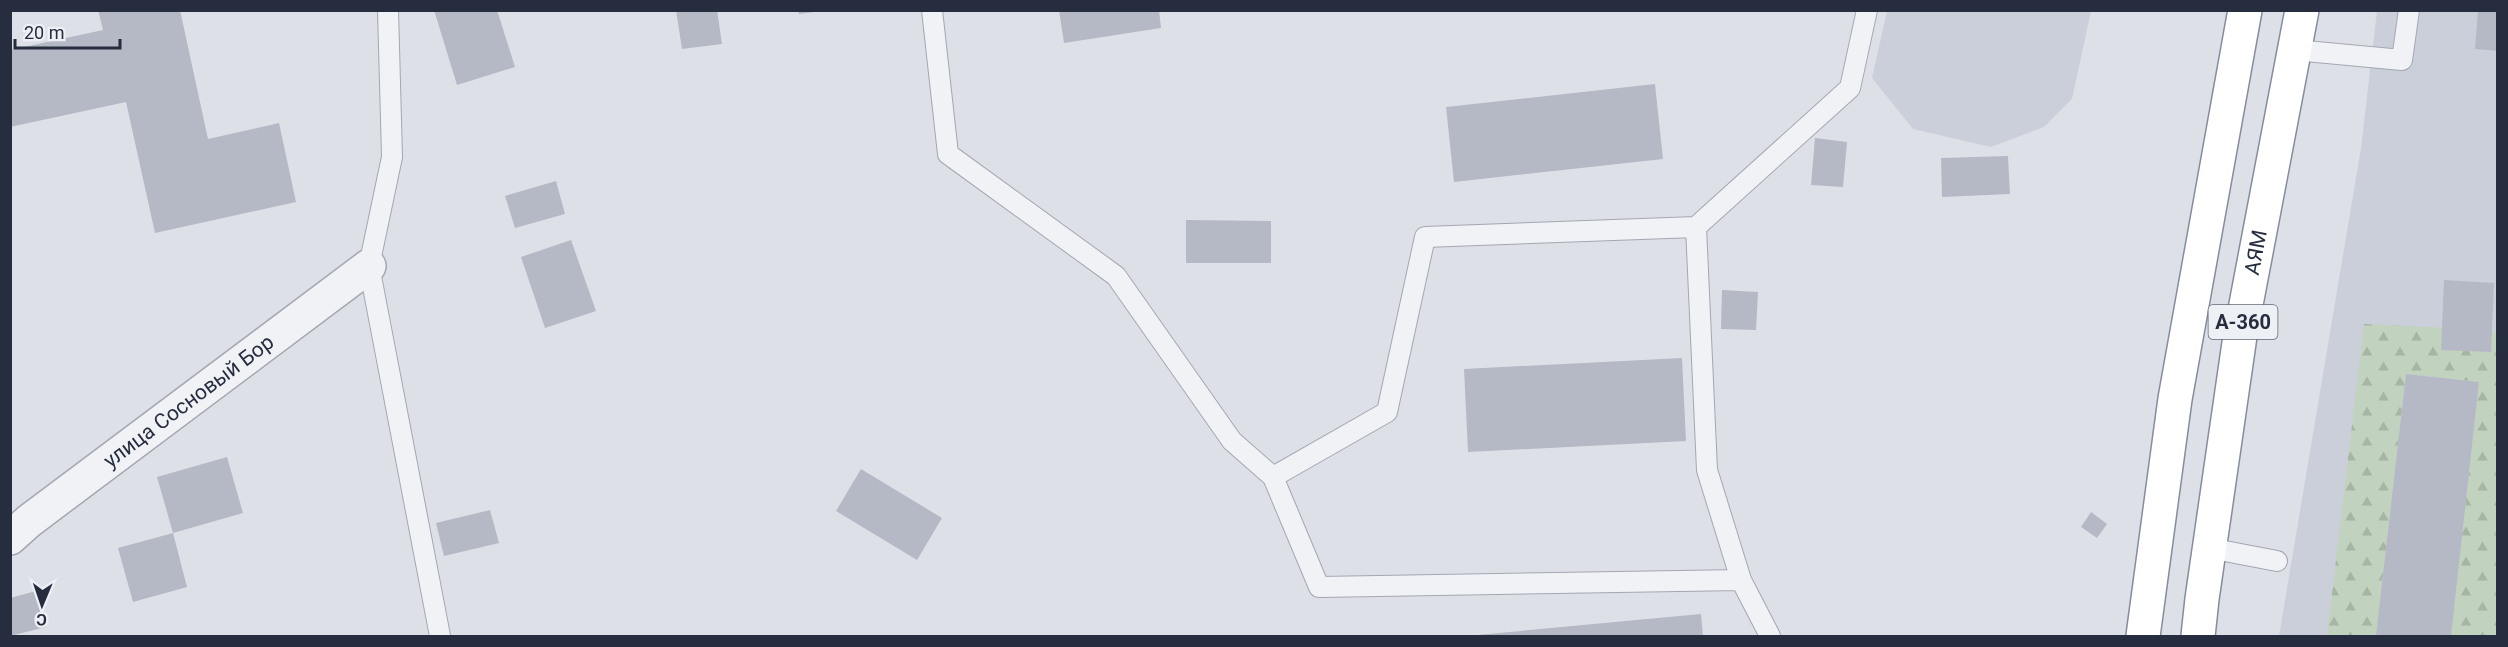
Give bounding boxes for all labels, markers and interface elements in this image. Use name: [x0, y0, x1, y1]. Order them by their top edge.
scale bar: [15, 12, 120, 50]
text: 20 m: [24, 22, 64, 43]
street label: АЯМ: [2240, 228, 2272, 277]
road number: А-360: [2208, 305, 2278, 339]
street label: улица Сосновый Бор: [99, 330, 278, 473]
north arrow: [12, 575, 72, 635]
text: С: [36, 610, 47, 629]

